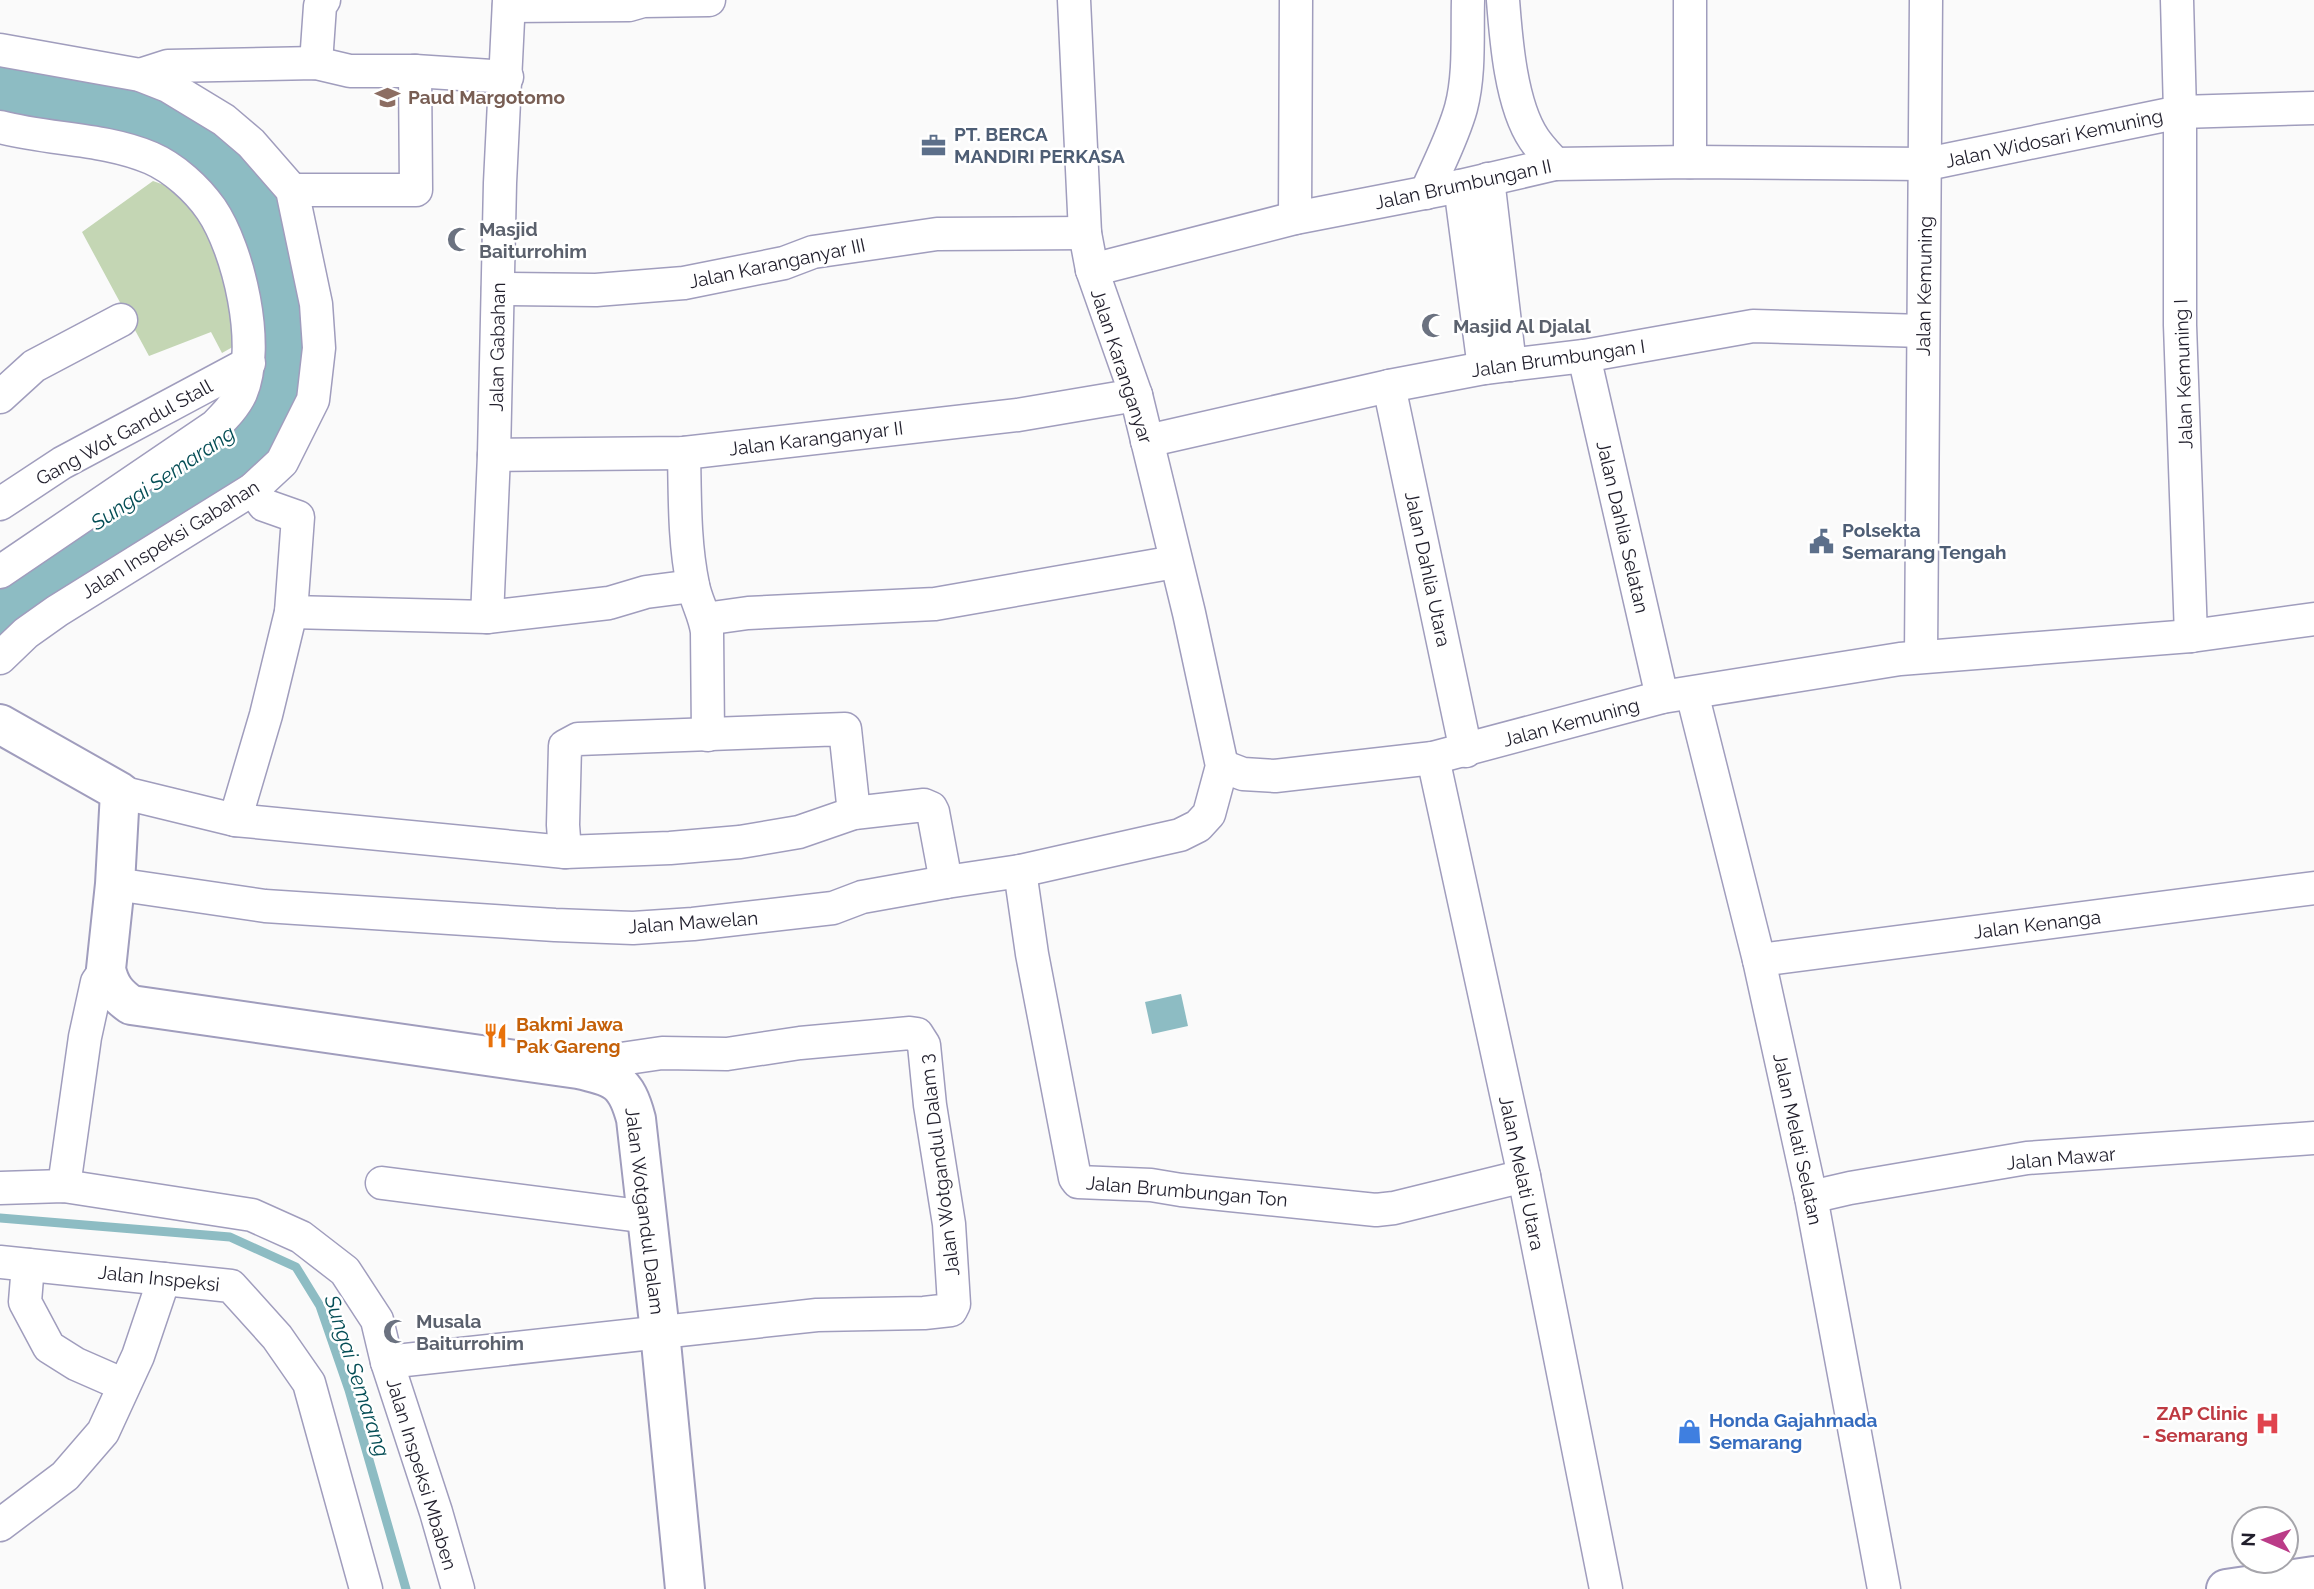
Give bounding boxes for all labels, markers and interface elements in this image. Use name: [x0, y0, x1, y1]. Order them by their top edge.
school or university icon: Paud Margotomo: [374, 83, 402, 111]
place label: Paud Margotomo: [408, 86, 565, 108]
street label: Jalan Widosari Kemuning: [1943, 104, 2165, 172]
place label: PT. BERCA MANDIRI PERKASA: [954, 123, 1125, 167]
office icon: PT. BERCA MANDIRI PERKASA: [920, 131, 948, 159]
street label: Jalan Brumbungan II: [1372, 154, 1554, 214]
street label: Jalan Kemuning: [1912, 216, 1936, 356]
place label: Masjid Baiturrohim: [479, 218, 587, 262]
mosque icon: Masjid Baiturrohim: [445, 226, 473, 254]
street label: Jalan Karanganyar III: [687, 234, 867, 292]
street label: Jalan Gabahan: [485, 282, 509, 412]
street label: Jalan Karanganyar: [1087, 286, 1158, 446]
street label: Jalan Kemuning I: [2169, 299, 2197, 449]
mosque icon: Masjid Al Djalal: [1419, 312, 1447, 340]
place label: Masjid Al Djalal: [1453, 315, 1592, 337]
street label: Jalan Brumbungan I: [1469, 335, 1647, 381]
street label: Gang Wot Gandul Stall: [32, 374, 217, 490]
street label: Jalan Karanganyar II: [728, 416, 904, 460]
water label: Sungai Semarang: [85, 420, 240, 536]
street label: Jalan Dahlia Selatan: [1592, 439, 1654, 615]
street label: Jalan Inspeksi Gabahan: [77, 475, 263, 603]
street label: Jalan Dahlia Utara: [1401, 489, 1455, 649]
place label: Polsekta Semarang Tengah: [1842, 519, 2007, 563]
public building icon: Polsekta Semarang Tengah: [1808, 527, 1836, 555]
street label: Jalan Kemuning: [1500, 693, 1642, 751]
street label: Jalan Kenanga: [1972, 905, 2102, 943]
street label: Jalan Mawelan: [627, 906, 759, 938]
place label: Bakmi Jawa Pak Gareng: [516, 1013, 623, 1057]
restaurant icon: Bakmi Jawa Pak Gareng: [482, 1021, 510, 1049]
street label: Jalan Melati Selatan: [1769, 1051, 1827, 1227]
street label: Jalan Wotgandul Dalam 3: [914, 1053, 964, 1277]
street label: Jalan Melati Utara: [1495, 1094, 1549, 1252]
street label: Jalan Wotgandul Dalam: [621, 1106, 669, 1316]
street label: Jalan Mawar: [2005, 1142, 2117, 1174]
street label: Jalan Brumbungan Ton: [1085, 1171, 1289, 1211]
street label: Jalan Inspeksi: [97, 1261, 221, 1295]
water label: Sungai Semarang: [319, 1291, 395, 1460]
place label: Musala Baiturrohim: [416, 1310, 524, 1354]
mosque icon: Musala Baiturrohim: [382, 1318, 410, 1346]
street label: Jalan Inspeksi Mbaben: [382, 1375, 462, 1573]
place label: ZAP Clinic - Semarang: [2142, 1402, 2248, 1446]
place label: Honda Gajahmada Semarang: [1709, 1409, 1878, 1453]
hospital icon: ZAP Clinic - Semarang: [2254, 1410, 2282, 1438]
shop icon: Honda Gajahmada Semarang: [1675, 1417, 1703, 1445]
north arrow: [2230, 1505, 2300, 1575]
text: N: [2237, 1532, 2259, 1547]

